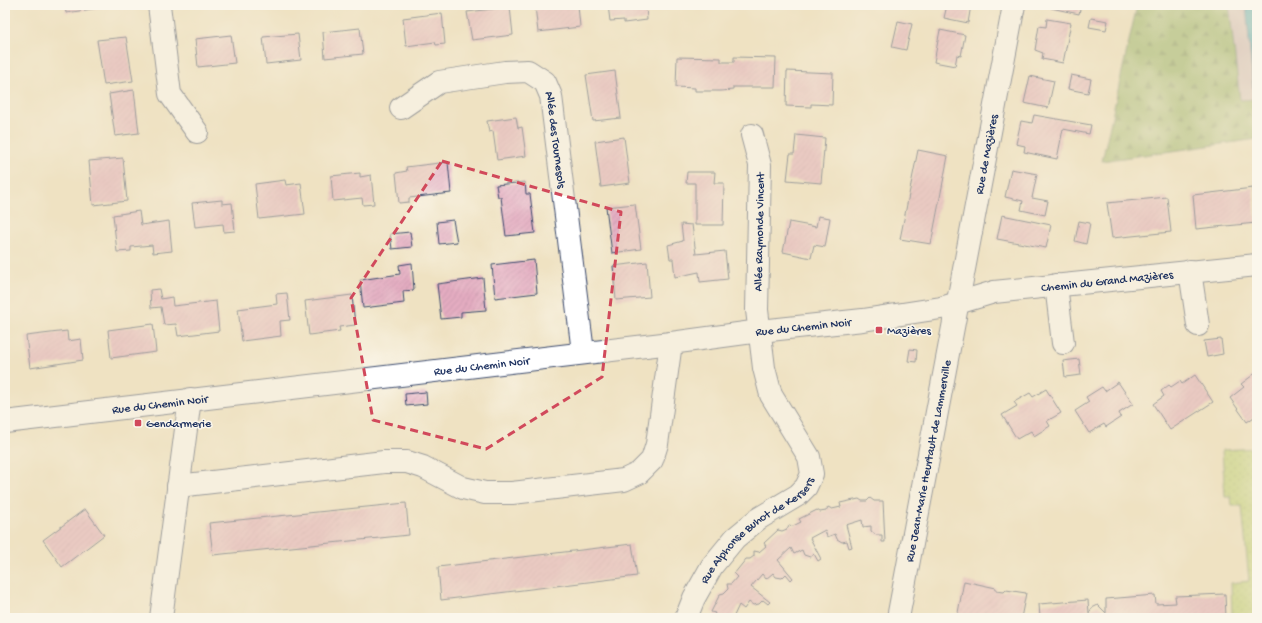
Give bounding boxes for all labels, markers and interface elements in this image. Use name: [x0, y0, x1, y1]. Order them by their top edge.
street label: Allée des Tournesols: [541, 89, 568, 190]
street label: Rue de Mazières: [973, 113, 1002, 196]
street label: Allée Raymonde Vincent: [752, 171, 769, 292]
street label: Chemin du Grand Mazières: [1041, 269, 1174, 296]
street label: Rue du Chemin Noir: [755, 316, 854, 341]
marker: Mazières: [874, 325, 884, 335]
place label: Mazières: [887, 325, 932, 339]
street label: Rue du Chemin Noir: [433, 355, 532, 380]
street label: Rue Jean-Marie Heurtault de Lammerville: [904, 358, 956, 563]
street label: Rue du Chemin Noir: [112, 393, 211, 418]
marker: Gendarmerie: [133, 418, 143, 428]
place label: Gendarmerie: [146, 418, 212, 432]
street label: Rue Alphonse Buhot de Kersers: [698, 475, 819, 587]

